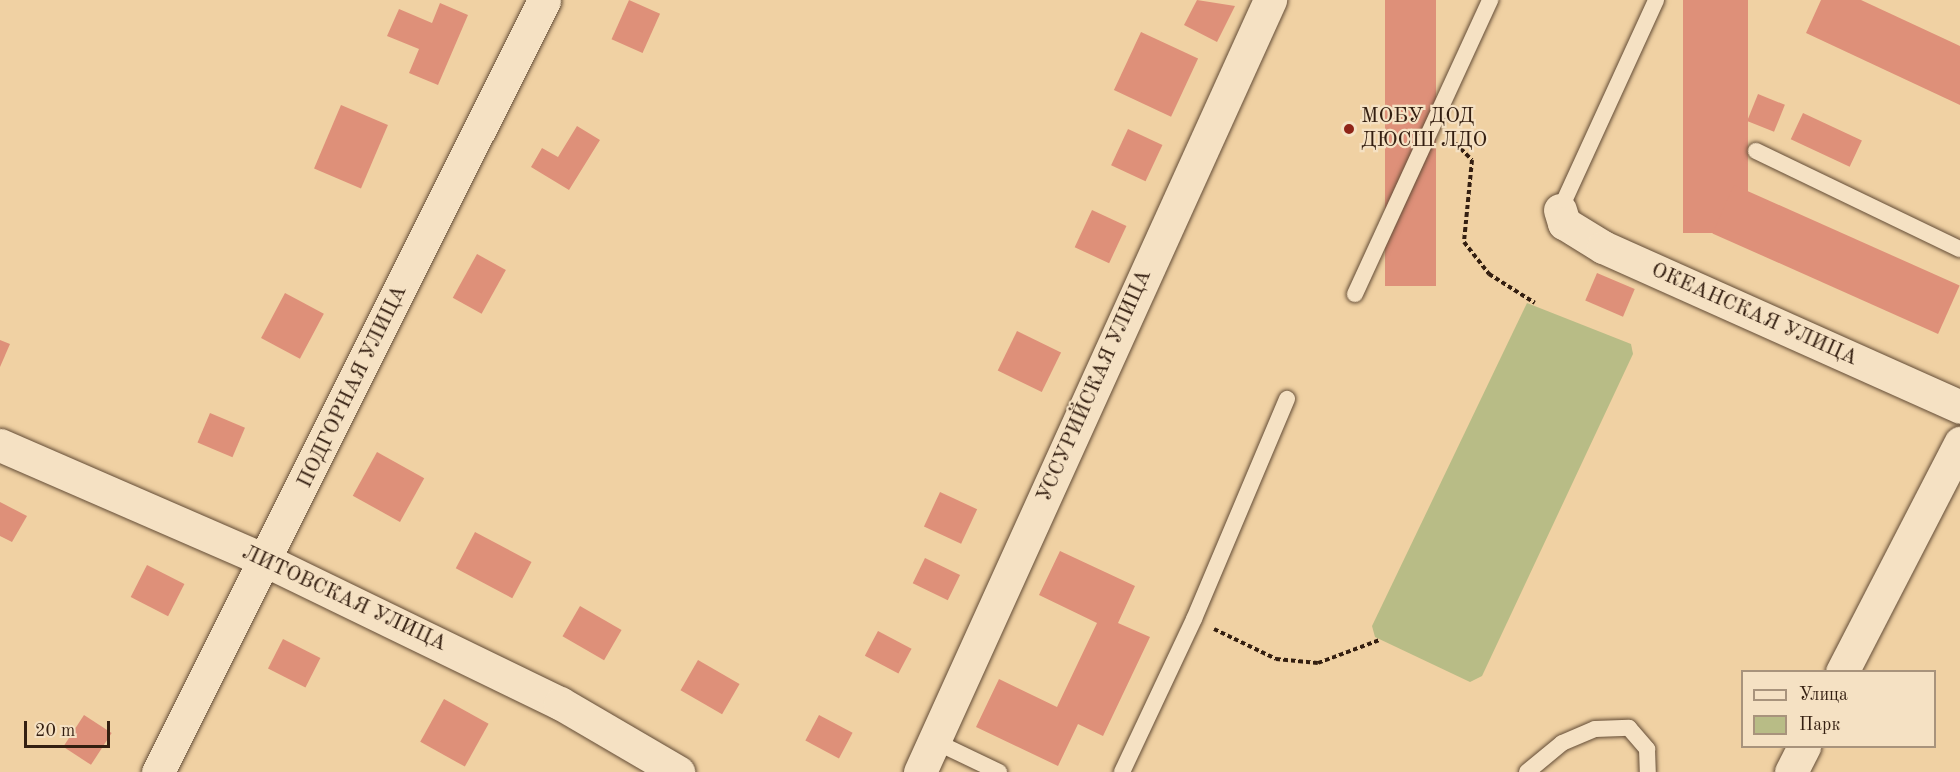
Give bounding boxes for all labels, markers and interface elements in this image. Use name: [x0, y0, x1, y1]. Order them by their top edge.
place label: МОБУ ДОД ДЮСШ ЛДО: [1361, 104, 1487, 154]
marker: МОБУ ДОД ДЮСШ ЛДО: [1342, 122, 1356, 136]
street label: ОКЕАНСКАЯ УЛИЦА: [1647, 258, 1861, 372]
street label: УССУРИЙСКАЯ УЛИЦА: [1032, 266, 1158, 506]
street label: ПОДГОРНАЯ УЛИЦА: [293, 282, 413, 492]
street label: ЛИТОВСКАЯ УЛИЦА: [238, 540, 450, 658]
legend: [1741, 670, 1936, 748]
text: Улица: [1799, 686, 1848, 704]
scale bar: [27, 709, 112, 747]
text: Парк: [1799, 716, 1840, 734]
text: 20 m: [35, 722, 75, 740]

